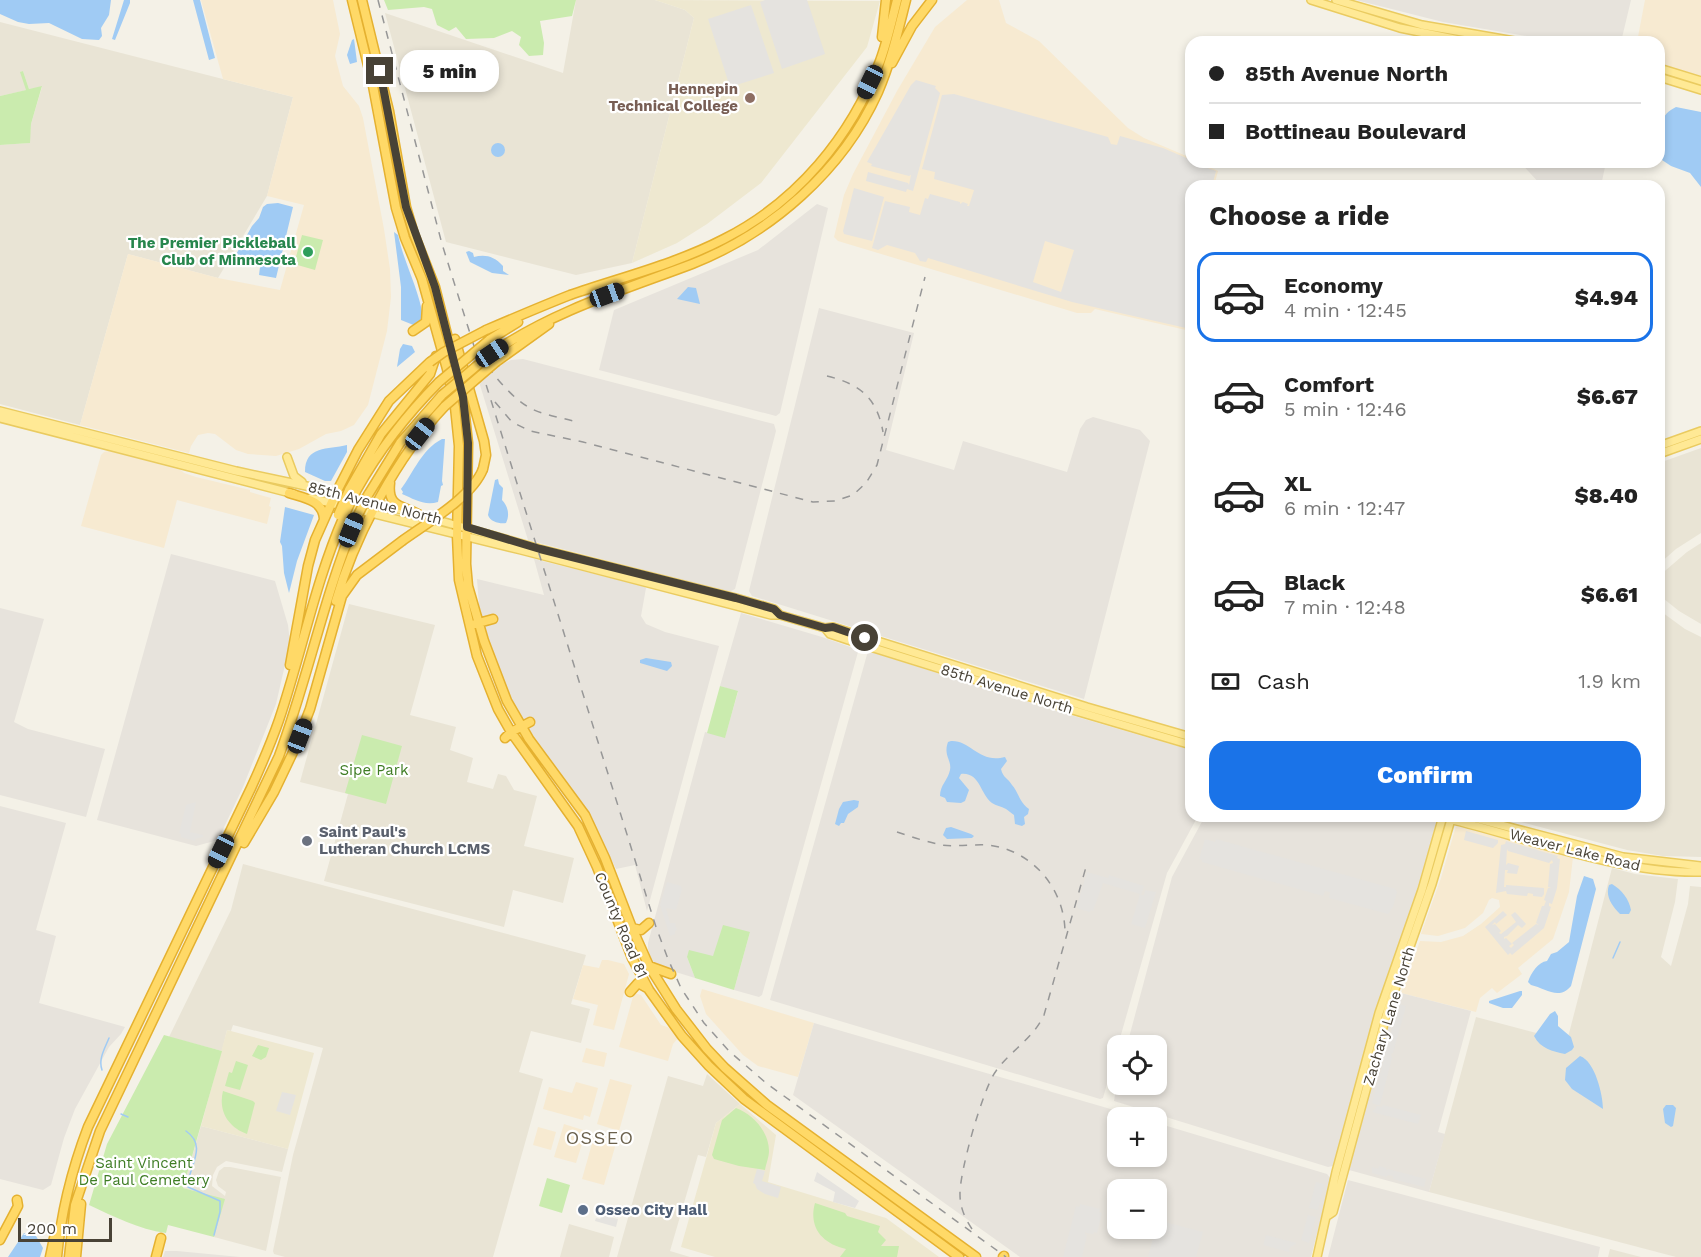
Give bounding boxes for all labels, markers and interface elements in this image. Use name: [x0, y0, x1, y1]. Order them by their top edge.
callout: 5 min: [401, 50, 500, 92]
route end: [366, 57, 393, 84]
text: 5 min: [422, 59, 477, 83]
text: 85th Avenue North: [1245, 61, 1448, 86]
car: [854, 62, 886, 102]
place label: Hennepin Technical College: [608, 80, 738, 115]
marker: Hennepin Technical College: [743, 91, 757, 105]
text: Bottineau Boulevard: [1245, 119, 1466, 144]
text: Choose a ride: [1209, 200, 1389, 232]
place label: The Premier Pickleball Club of Minnesota: [128, 234, 296, 269]
marker: The Premier Pickleball Club of Minnesota: [301, 245, 315, 259]
icon: car: [1212, 270, 1266, 324]
text: Economy: [1284, 273, 1383, 298]
car: [587, 280, 627, 310]
text: $4.94: [1575, 285, 1638, 310]
text: 4 min · 12:45: [1284, 298, 1407, 322]
car: [472, 335, 512, 371]
icon: car: [1212, 369, 1266, 423]
text: Comfort: [1284, 372, 1374, 397]
text: $6.67: [1577, 384, 1638, 409]
text: 5 min · 12:46: [1284, 397, 1407, 421]
car: [402, 414, 438, 454]
icon: car: [1212, 468, 1266, 522]
text: XL: [1284, 471, 1312, 496]
street label: 85th Avenue North: [306, 478, 444, 528]
text: $8.40: [1575, 483, 1638, 508]
text: 6 min · 12:47: [1284, 496, 1405, 520]
car: [336, 510, 366, 550]
icon: car: [1212, 567, 1266, 621]
text: Black: [1284, 570, 1345, 595]
text: $6.61: [1581, 582, 1638, 607]
text: 7 min · 12:48: [1284, 595, 1406, 619]
route start: [851, 624, 878, 651]
street label: 85th Avenue North: [939, 660, 1075, 718]
icon: cash: [1209, 665, 1242, 698]
text: Cash: [1257, 669, 1310, 694]
text: 1.9 km: [1578, 669, 1641, 693]
car: [285, 716, 315, 756]
button: Confirm: [1209, 741, 1641, 810]
park label: Sipe Park: [340, 761, 409, 779]
place label: Saint Paul's Lutheran Church LCMS: [319, 823, 490, 858]
street label: Weaver Lake Road: [1508, 825, 1642, 875]
car: [205, 831, 237, 871]
marker: Saint Paul's Lutheran Church LCMS: [300, 834, 314, 848]
street label: County Road 81: [591, 869, 651, 981]
street label: Zachary Lane North: [1359, 944, 1419, 1088]
map controls: [1107, 1035, 1167, 1239]
button: locate: [1107, 1035, 1167, 1095]
button: +: [1107, 1107, 1167, 1167]
district label: OSSEO: [566, 1127, 634, 1148]
park label: Saint Vincent De Paul Cemetery: [78, 1154, 210, 1189]
button: −: [1107, 1179, 1167, 1239]
place label: Osseo City Hall: [595, 1201, 707, 1219]
marker: Osseo City Hall: [576, 1203, 590, 1217]
scale bar: [18, 1215, 112, 1242]
text: 200 m: [27, 1219, 77, 1238]

